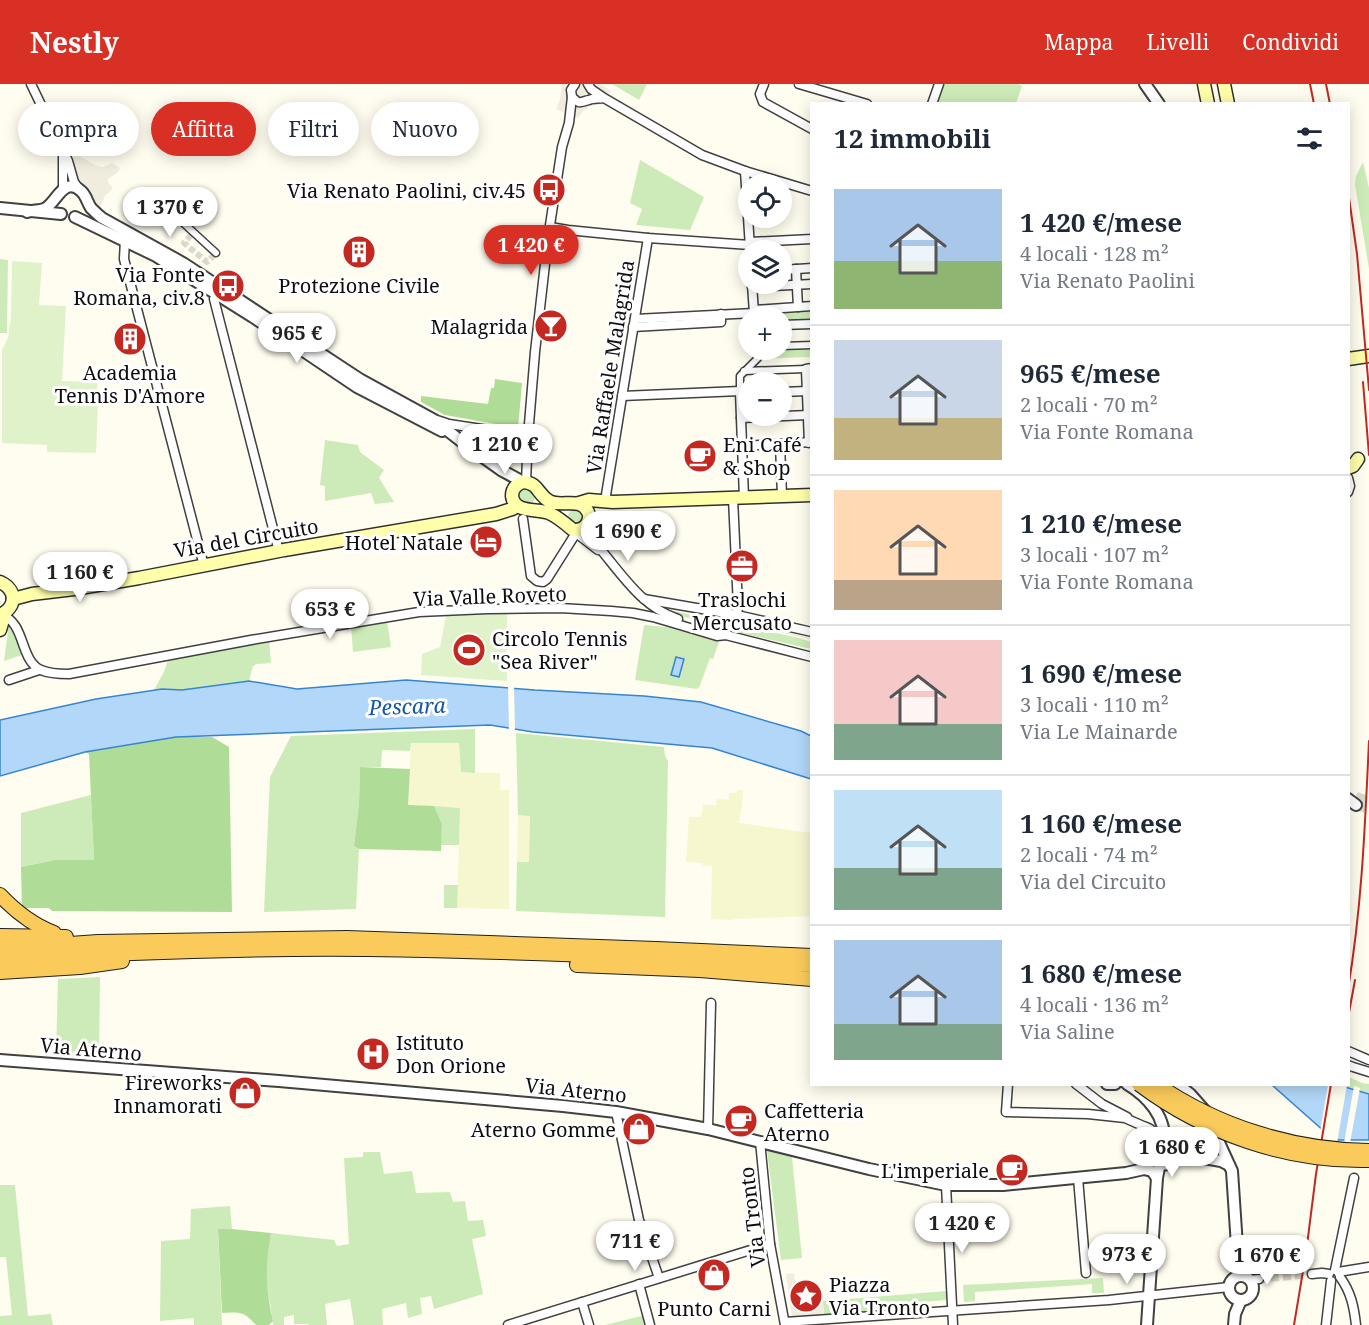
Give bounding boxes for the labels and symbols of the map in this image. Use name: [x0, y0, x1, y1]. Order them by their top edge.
bus stop icon: Via Renato Paolini, civ.45: [531, 172, 567, 208]
place label: Via Renato Paolini, civ.45: [287, 177, 526, 204]
pin: 1 370 €: [115, 187, 225, 238]
pin: 1 420 €: [476, 225, 586, 276]
building icon: Protezione Civile: [341, 234, 377, 270]
street label: Via Raffaele Malagrida: [580, 258, 640, 476]
place label: Via Fonte Romana, civ.8: [73, 261, 205, 311]
bus stop icon: Via Fonte Romana, civ.8: [210, 268, 246, 304]
place label: Protezione Civile: [278, 272, 440, 299]
bar icon: Malagrida: [533, 308, 569, 344]
pin: 965 €: [255, 313, 339, 364]
place label: Malagrida: [430, 313, 528, 340]
building icon: Academia Tennis D'Amore: [112, 321, 148, 357]
place label: Academia Tennis D'Amore: [55, 359, 205, 409]
pin: 1 210 €: [450, 424, 560, 475]
place label: Eni Café & Shop: [723, 431, 802, 481]
cafe icon: Eni Café & Shop: [682, 438, 718, 474]
pin: 1 690 €: [573, 511, 683, 562]
street label: Via del Circuito: [172, 512, 320, 564]
hotel icon: Hotel Natale: [468, 524, 504, 560]
place label: Hotel Natale: [345, 529, 463, 556]
office icon: Traslochi Mercusato: [724, 548, 760, 584]
pin: 1 160 €: [25, 552, 135, 603]
street label: Via Valle Roveto: [413, 580, 567, 612]
place label: Traslochi Mercusato: [692, 586, 792, 636]
pin: 653 €: [288, 589, 372, 640]
place label: Circolo Tennis "Sea River": [492, 625, 628, 675]
sports icon: Circolo Tennis "Sea River": [451, 632, 487, 668]
water label: Pescara: [367, 691, 447, 721]
place label: Istituto Don Orione: [396, 1029, 506, 1079]
street label: Via Aterno: [39, 1031, 143, 1067]
hospital icon: Istituto Don Orione: [355, 1036, 391, 1072]
place label: Fireworks Innamorati: [113, 1069, 223, 1119]
street label: Via Aterno: [524, 1071, 628, 1109]
shop icon: Fireworks Innamorati: [227, 1075, 263, 1111]
place label: Caffetteria Aterno: [764, 1097, 864, 1147]
cafe icon: Caffetteria Aterno: [723, 1103, 759, 1139]
shop icon: Aterno Gomme: [621, 1111, 657, 1147]
place label: Aterno Gomme: [471, 1116, 616, 1143]
pin: 1 680 €: [1117, 1127, 1227, 1178]
cafe icon: L'imperiale: [994, 1152, 1030, 1188]
place label: L'imperiale: [881, 1157, 989, 1184]
street label: Via Tronto: [732, 1165, 772, 1269]
pin: 1 420 €: [907, 1203, 1017, 1254]
pin: 711 €: [593, 1221, 677, 1272]
pin: 973 €: [1085, 1234, 1169, 1285]
pin: 1 670 €: [1212, 1235, 1322, 1286]
shop icon: Punto Carni: [696, 1257, 732, 1293]
place label: Piazza Via Tronto: [829, 1271, 930, 1321]
place icon: Piazza Via Tronto: [788, 1278, 824, 1314]
place label: Punto Carni: [657, 1295, 771, 1322]

